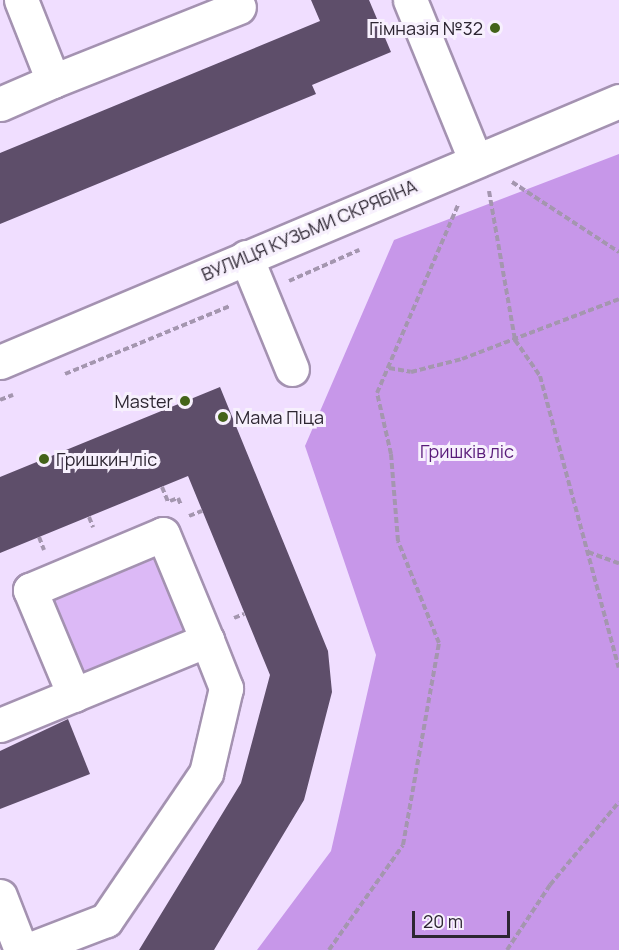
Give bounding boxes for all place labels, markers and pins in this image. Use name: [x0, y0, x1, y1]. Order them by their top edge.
place label: Гімназія №32: [369, 17, 483, 39]
marker: Гімназія №32: [488, 21, 502, 35]
place label: Master: [115, 390, 173, 412]
marker: Master: [178, 394, 192, 408]
place label: Мама Піца: [235, 406, 324, 428]
marker: Мама Піца: [216, 410, 230, 424]
place label: Гришкин ліс: [56, 448, 157, 470]
marker: Гришкин ліс: [37, 452, 51, 466]

